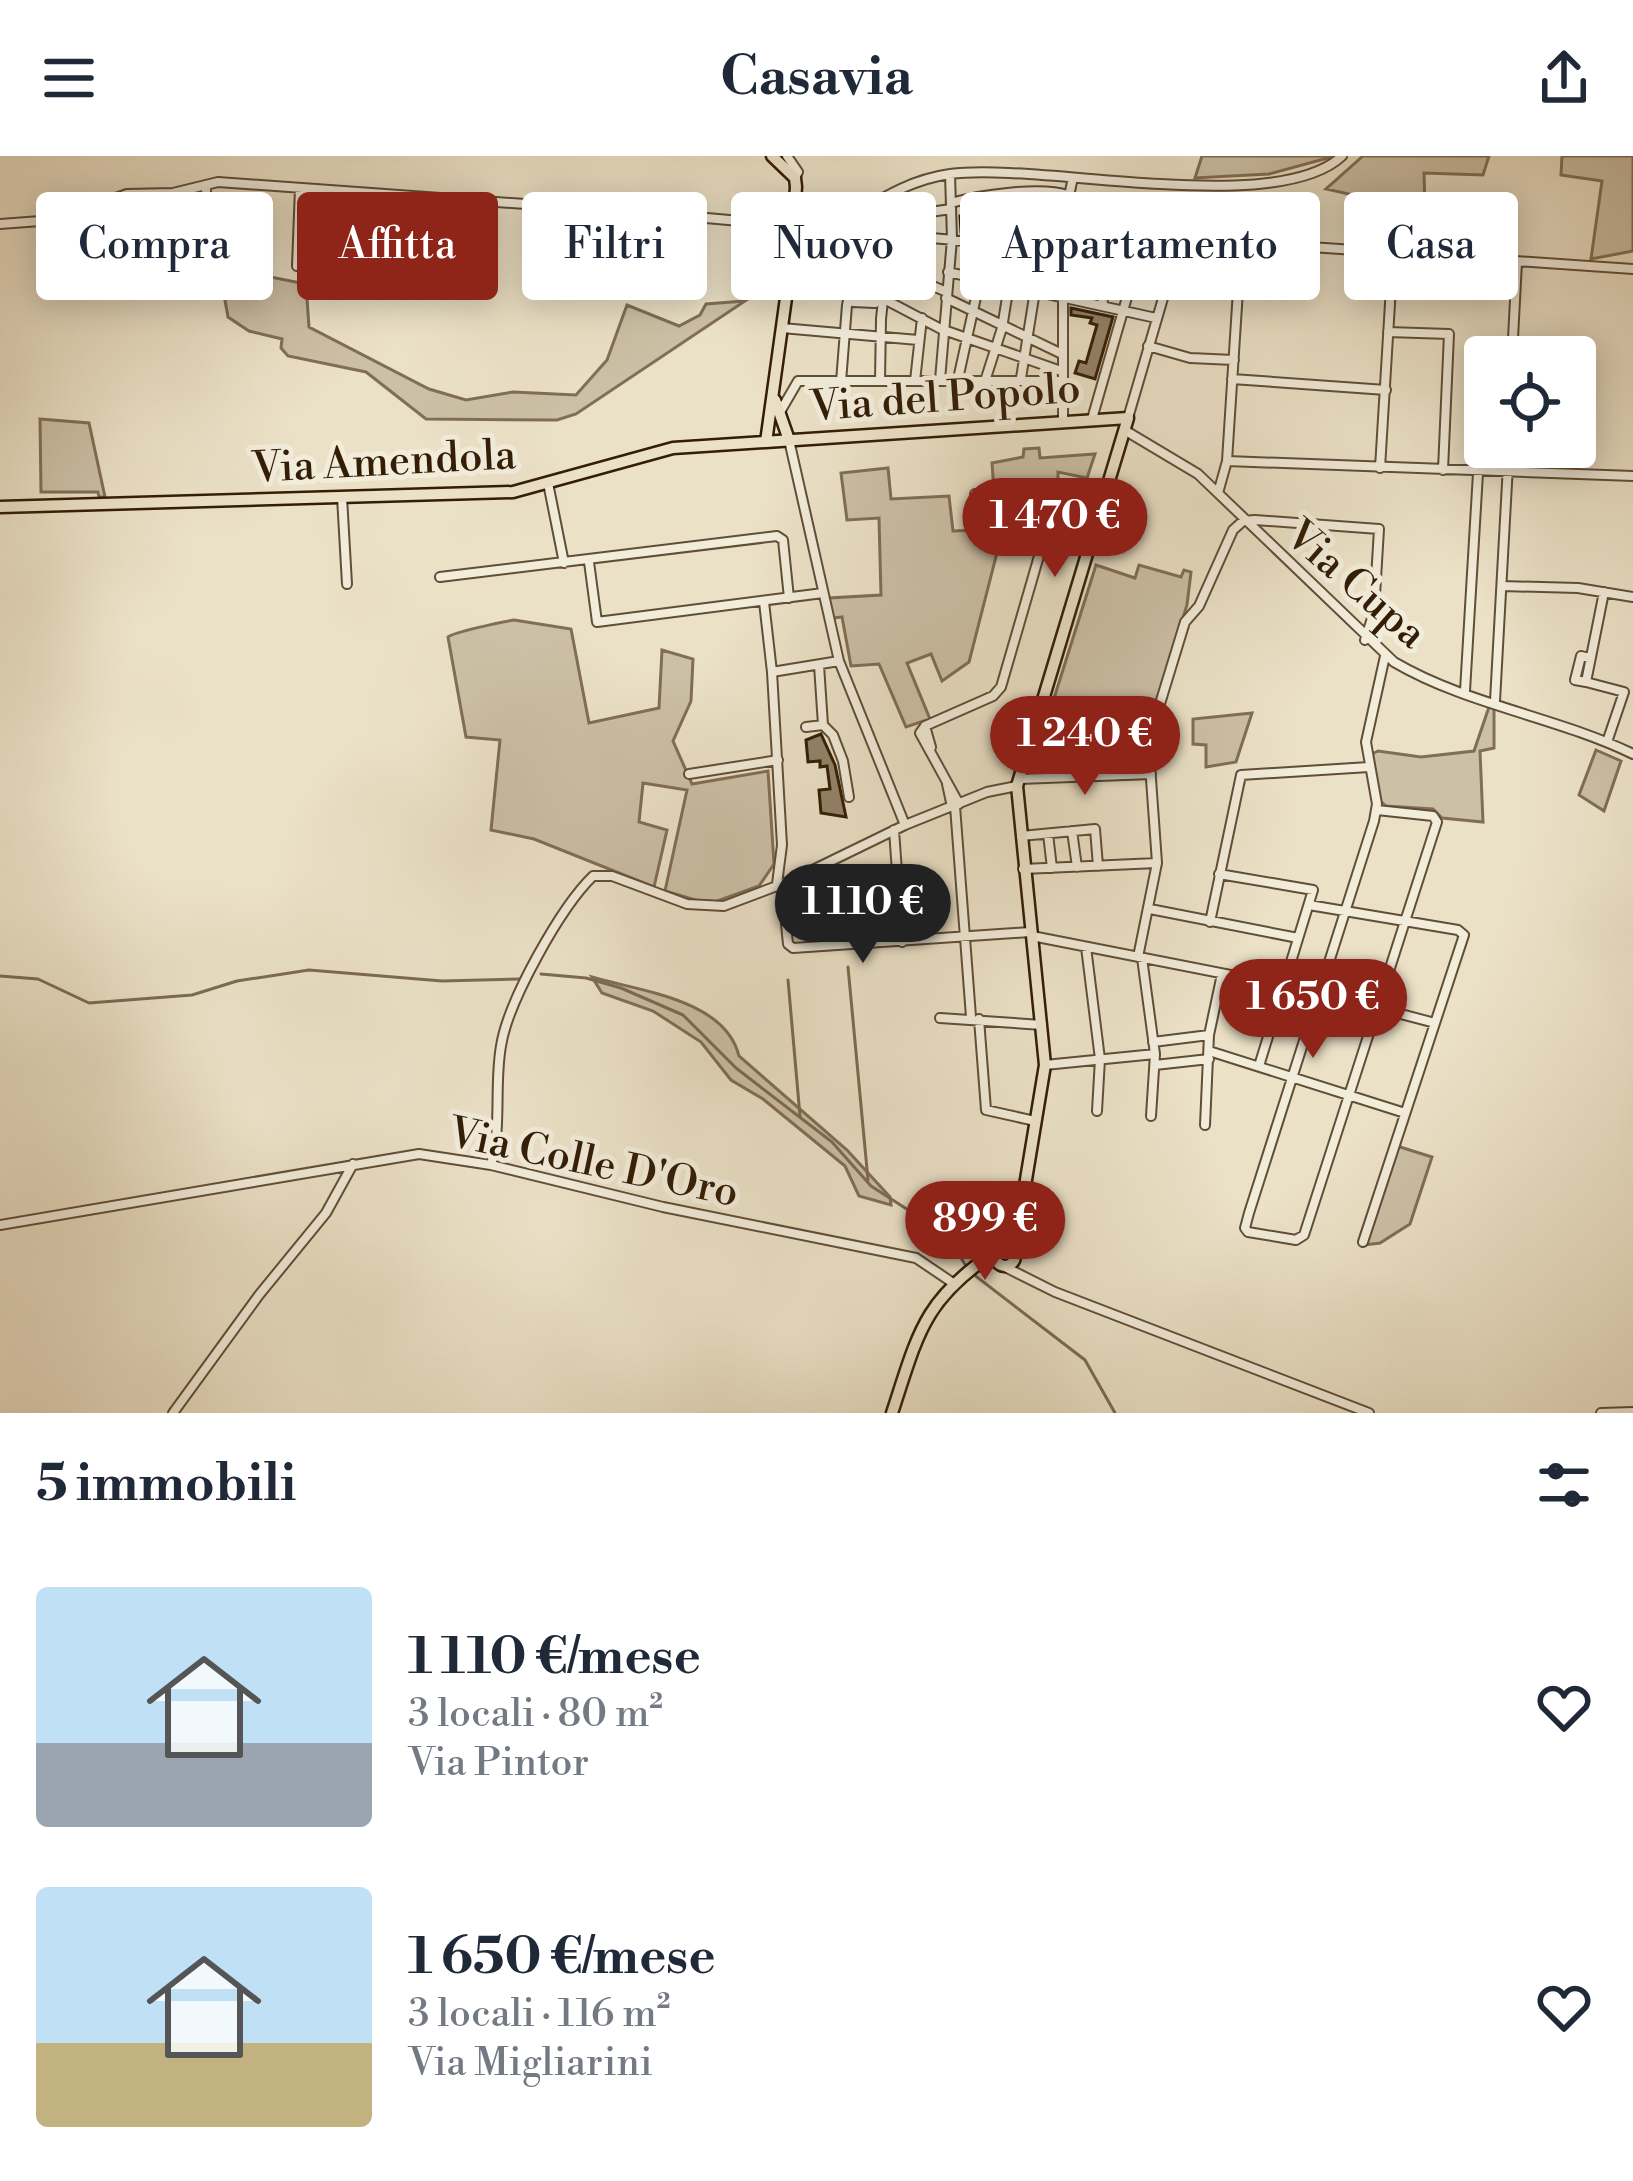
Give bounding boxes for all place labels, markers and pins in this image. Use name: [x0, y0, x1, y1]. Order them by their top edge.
pin: 1 470 €: [944, 478, 1166, 580]
pin: 1 240 €: [974, 696, 1196, 798]
pin: 1 110 €: [752, 864, 974, 966]
pin: 1 650 €: [1202, 959, 1424, 1061]
pin: 899 €: [901, 1181, 1069, 1283]

